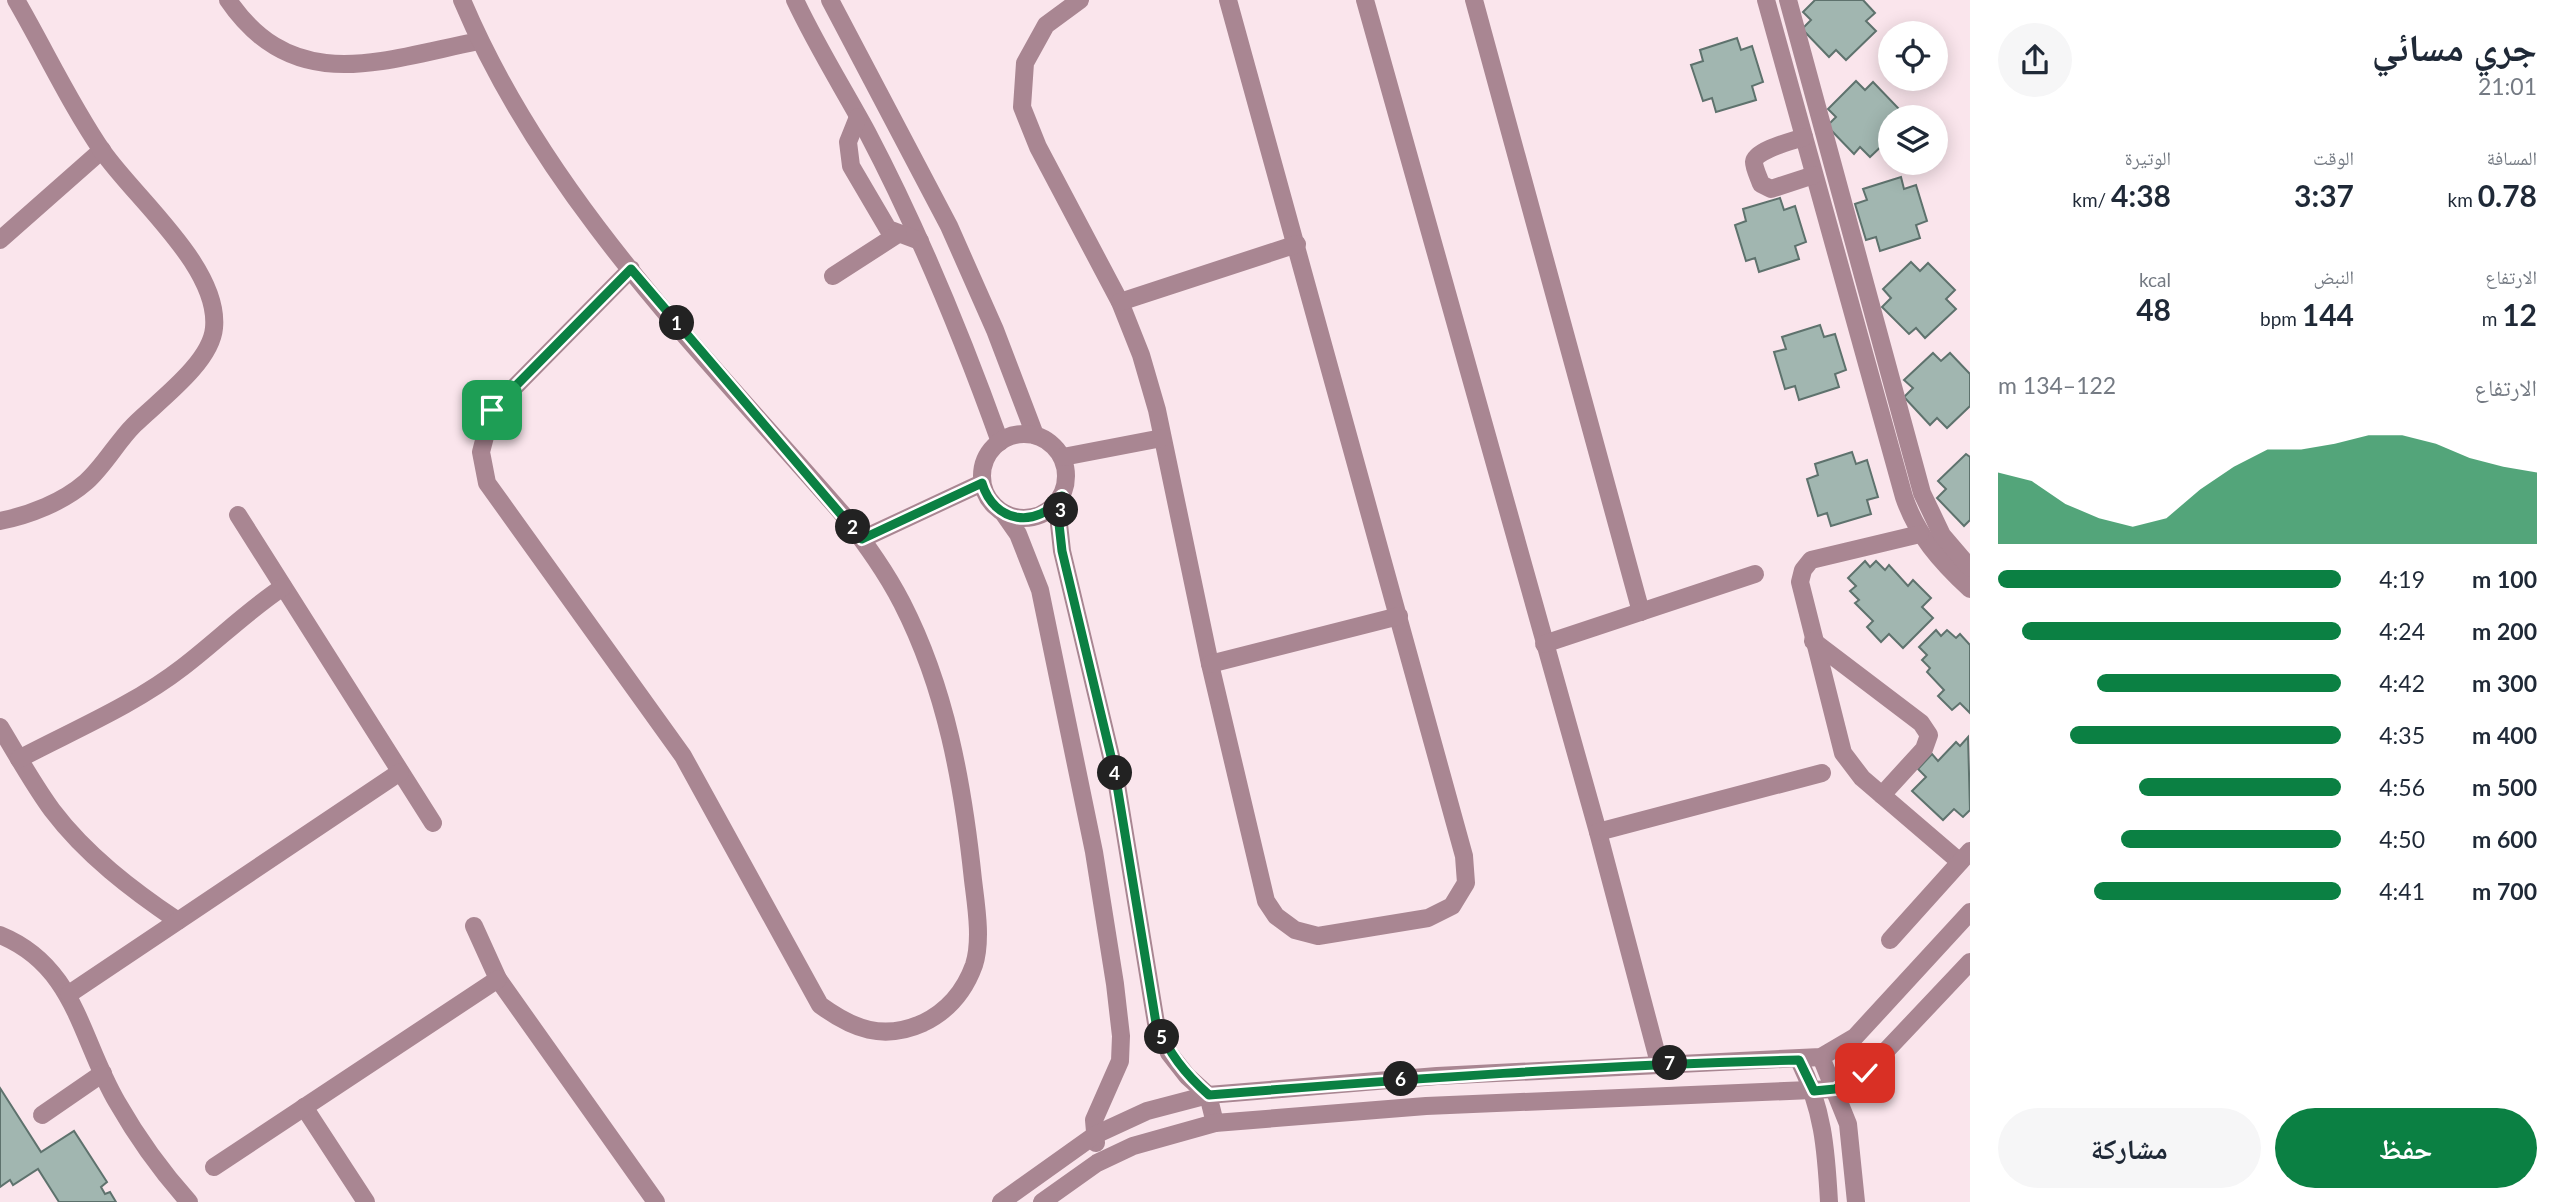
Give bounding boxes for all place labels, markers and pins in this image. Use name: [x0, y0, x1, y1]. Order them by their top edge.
pin: 1: [660, 306, 694, 340]
pin: [462, 380, 522, 440]
pin: 3: [1044, 492, 1078, 528]
pin: 2: [836, 510, 870, 544]
pin: 4: [1098, 756, 1132, 790]
pin: 5: [1144, 1020, 1180, 1054]
pin: [1835, 1043, 1895, 1103]
pin: 7: [1652, 1046, 1688, 1080]
pin: 6: [1384, 1062, 1418, 1096]

